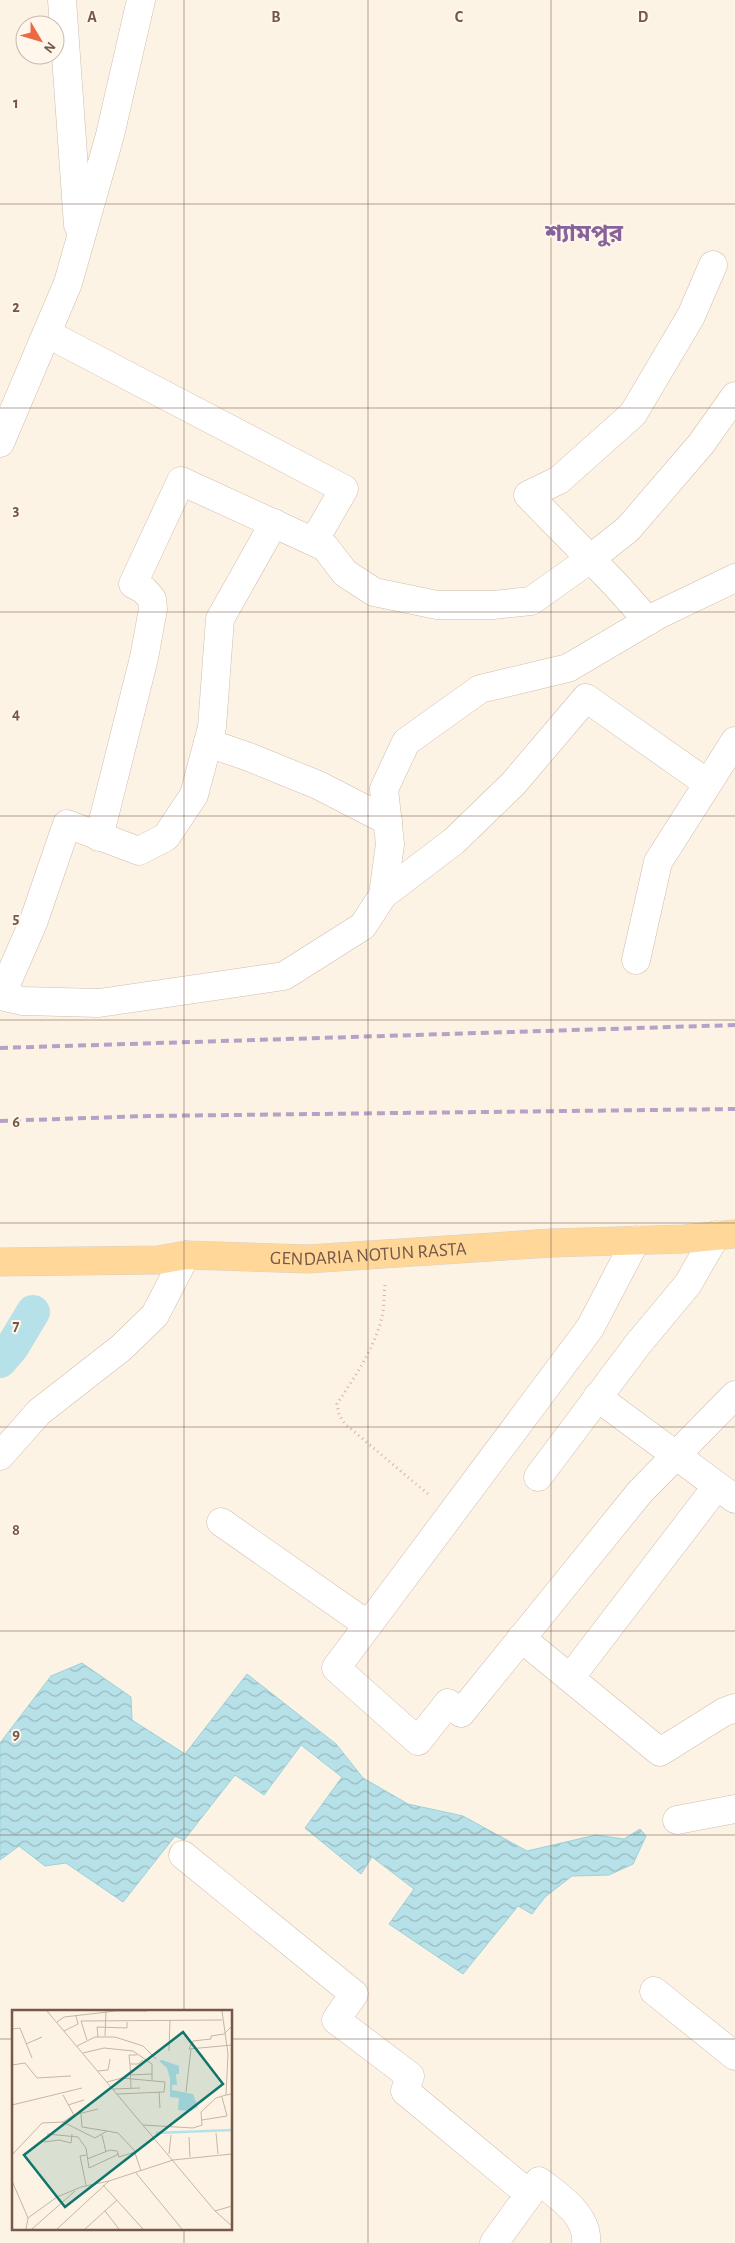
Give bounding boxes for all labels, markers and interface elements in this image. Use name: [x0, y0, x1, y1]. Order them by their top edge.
text: A: [87, 9, 97, 25]
text: B: [271, 9, 281, 25]
text: C: [455, 9, 464, 25]
text: D: [638, 9, 649, 25]
north arrow: [15, 15, 65, 65]
text: N: [41, 39, 58, 56]
text: 1: [13, 95, 19, 111]
district label: শ্যামপুর: [544, 222, 623, 247]
text: 2: [12, 299, 20, 315]
text: 3: [13, 502, 20, 518]
text: 4: [12, 706, 20, 722]
text: 5: [13, 910, 20, 926]
text: 6: [12, 1114, 20, 1130]
street label: GENDARIA NOTUN RASTA: [270, 1239, 467, 1269]
text: 7: [13, 1318, 20, 1334]
text: 8: [12, 1522, 20, 1538]
text: 9: [12, 1726, 20, 1742]
inset map: [12, 2010, 232, 2230]

